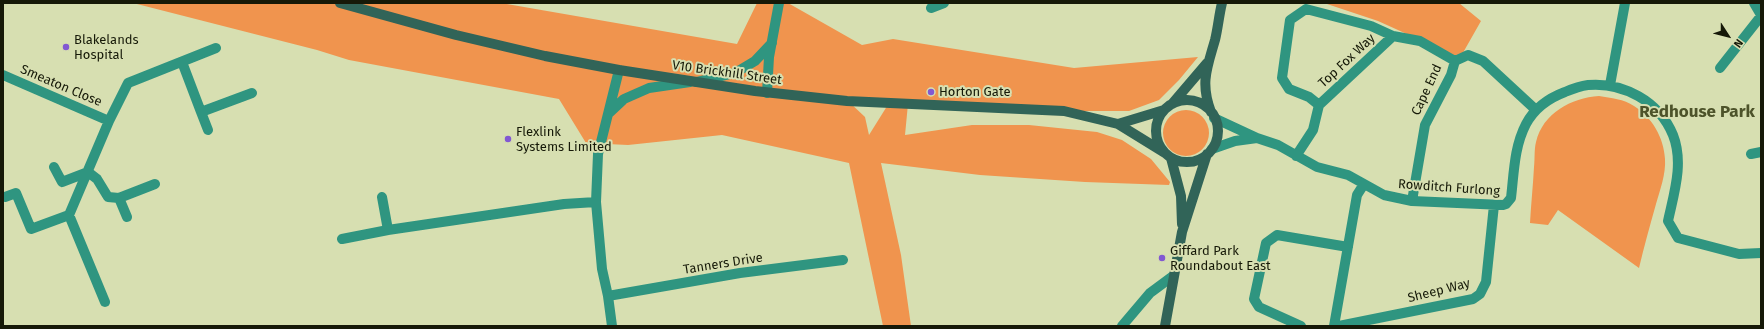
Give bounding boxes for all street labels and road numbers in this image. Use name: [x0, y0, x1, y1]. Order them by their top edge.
street label: Top Fox Way: [1316, 31, 1378, 91]
street label: V10 Brickhill Street: [671, 58, 783, 88]
street label: Smeaton Close: [18, 62, 104, 110]
street label: Cape End: [1408, 62, 1446, 118]
street label: Rowditch Furlong: [1398, 177, 1500, 199]
street label: Tanners Drive: [682, 250, 764, 278]
street label: Sheep Way: [1406, 276, 1472, 306]

